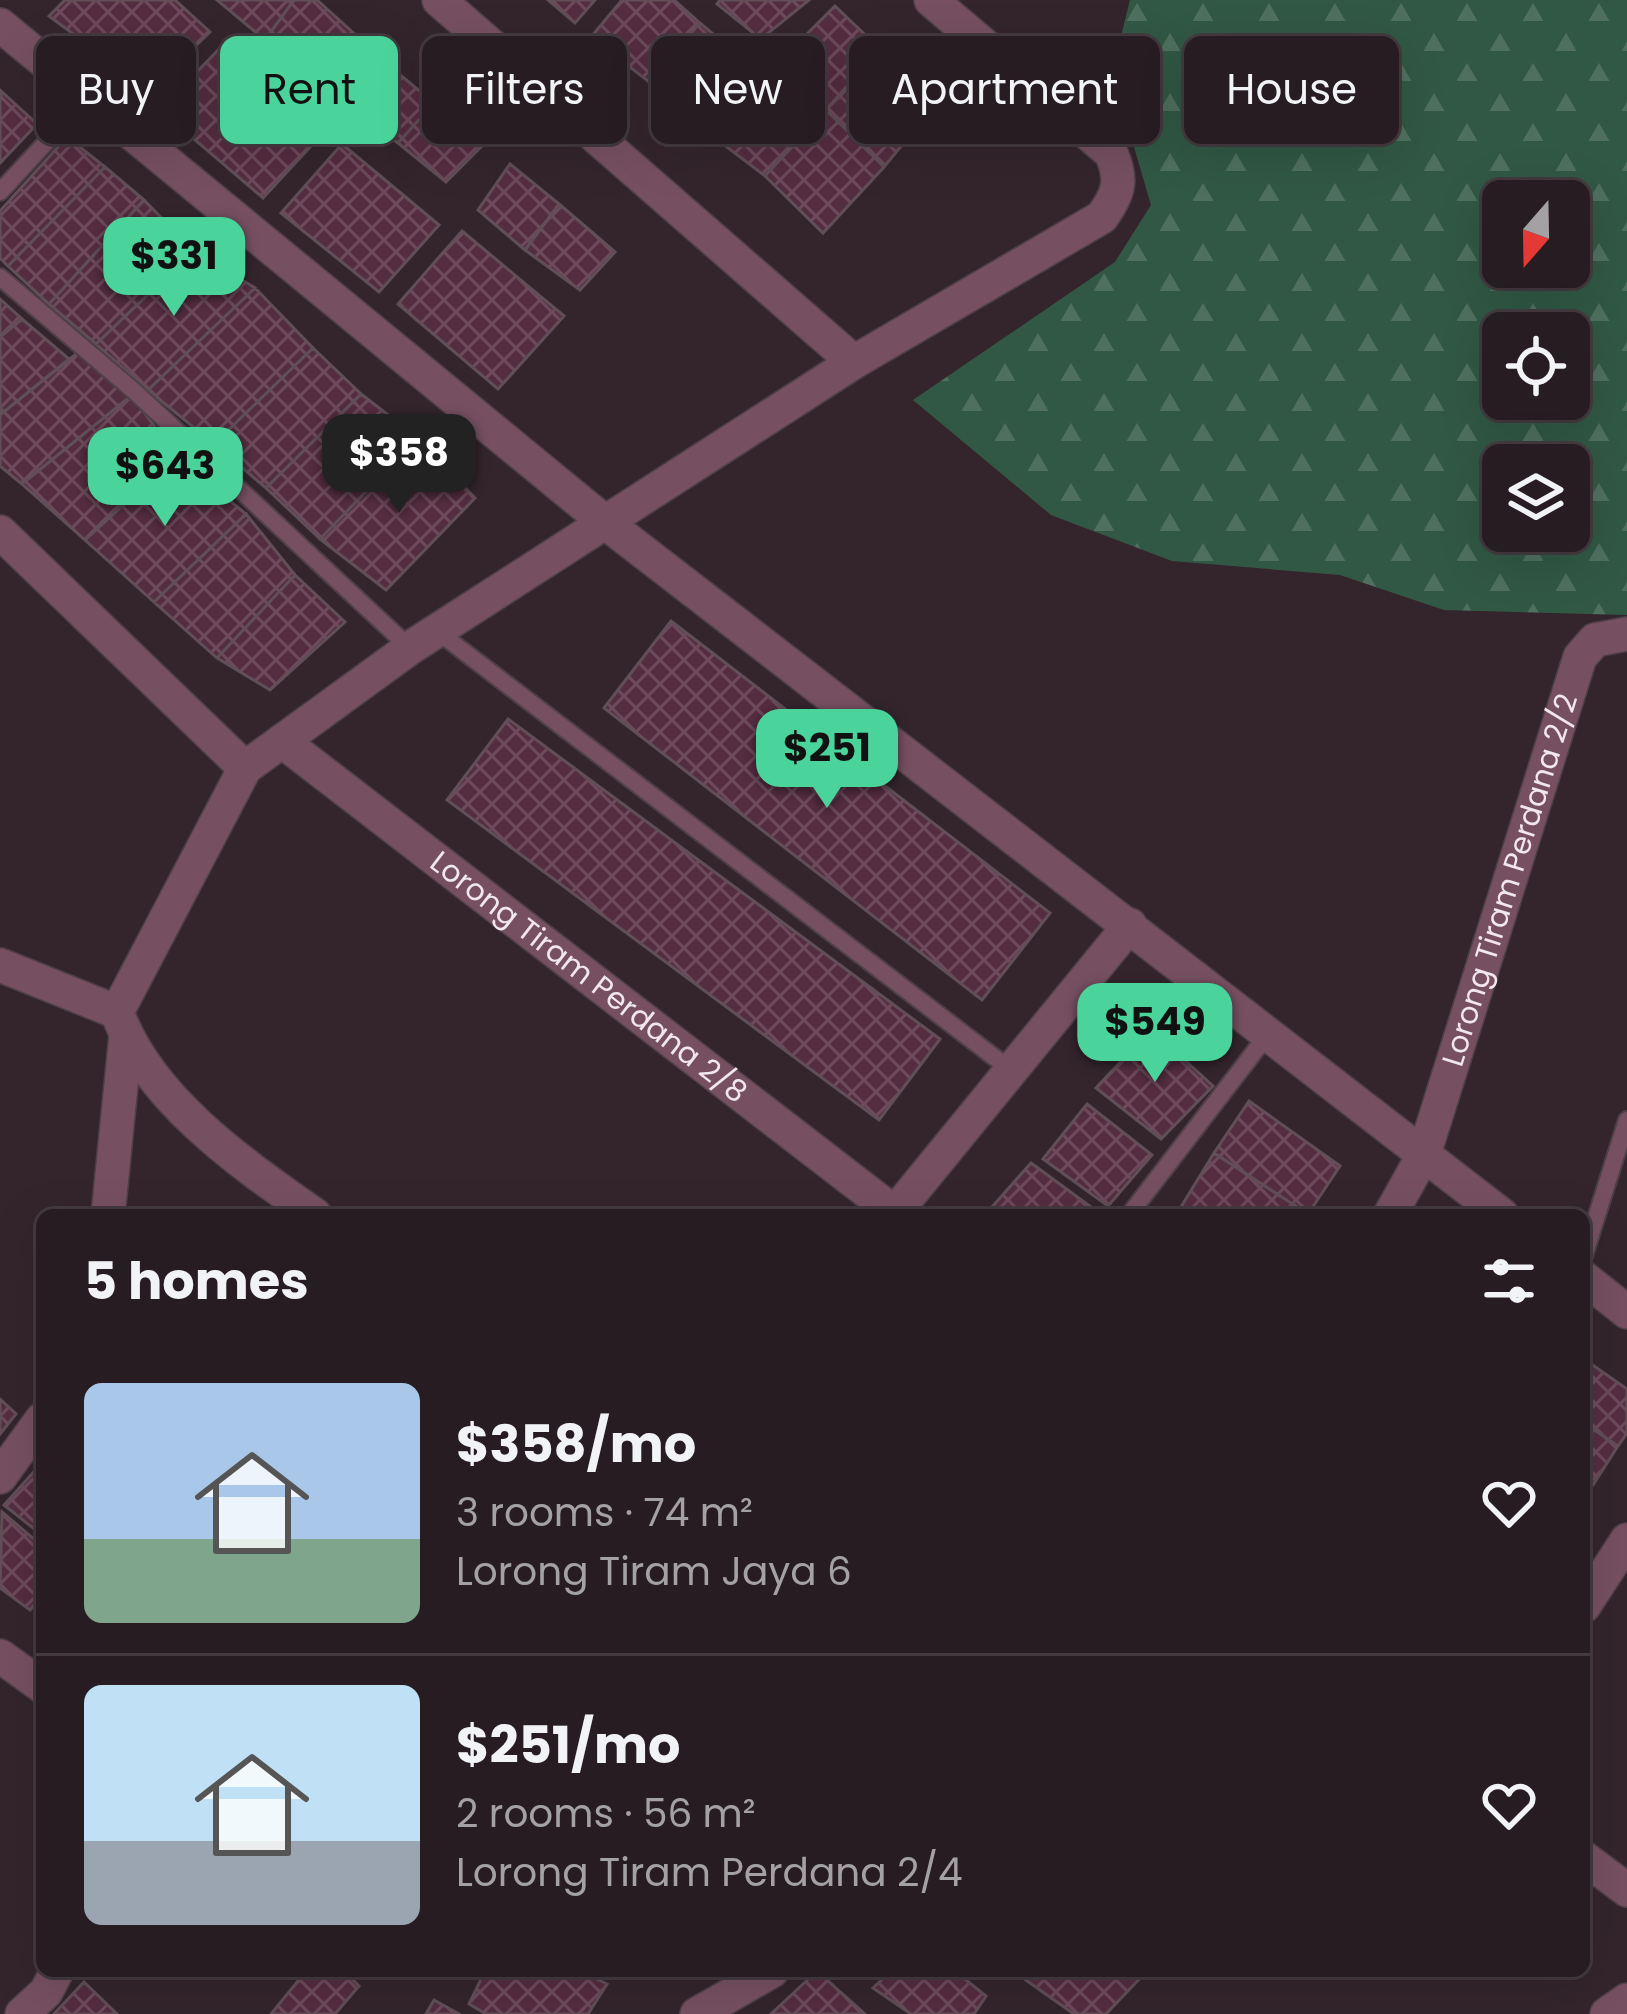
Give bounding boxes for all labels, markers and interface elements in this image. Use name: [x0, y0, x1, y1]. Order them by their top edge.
chip: Buy: [36, 36, 196, 144]
chip: Rent: [220, 36, 398, 144]
chip: Filters: [422, 36, 627, 144]
chip: New: [651, 36, 825, 144]
chip: Apartment: [849, 36, 1160, 144]
chip: House: [1184, 36, 1399, 144]
north arrow: [1482, 180, 1590, 288]
map controls: [1482, 180, 1590, 552]
pin: $331: [103, 217, 245, 319]
text: $331: [130, 228, 218, 283]
button: locate: [1482, 312, 1590, 420]
pin: $358: [328, 414, 470, 516]
text: $358: [349, 425, 449, 480]
pin: $643: [94, 427, 236, 529]
text: $643: [115, 438, 215, 493]
button: layers: [1482, 444, 1590, 552]
street label: Lorong Tiram Perdana 2/2: [1431, 688, 1588, 1071]
pin: $251: [756, 709, 898, 811]
text: $251: [783, 720, 871, 775]
street label: Lorong Tiram Perdana 2/8: [421, 841, 756, 1113]
pin: $549: [1084, 983, 1226, 1085]
text: $549: [1104, 994, 1206, 1049]
text: 5 homes: [84, 1245, 309, 1317]
icon: filters: [1476, 1248, 1542, 1314]
text: $358/mo: [456, 1408, 696, 1480]
icon: home: [180, 1431, 324, 1575]
icon: heart: [1476, 1470, 1542, 1536]
text: 3 rooms · 74 m²: [456, 1485, 753, 1540]
text: Lorong Tiram Jaya 6: [456, 1544, 852, 1599]
text: $251/mo: [456, 1709, 681, 1781]
icon: home: [180, 1733, 324, 1877]
icon: heart: [1476, 1772, 1542, 1838]
text: 2 rooms · 56 m²: [456, 1786, 756, 1841]
text: Lorong Tiram Perdana 2/4: [456, 1845, 963, 1900]

